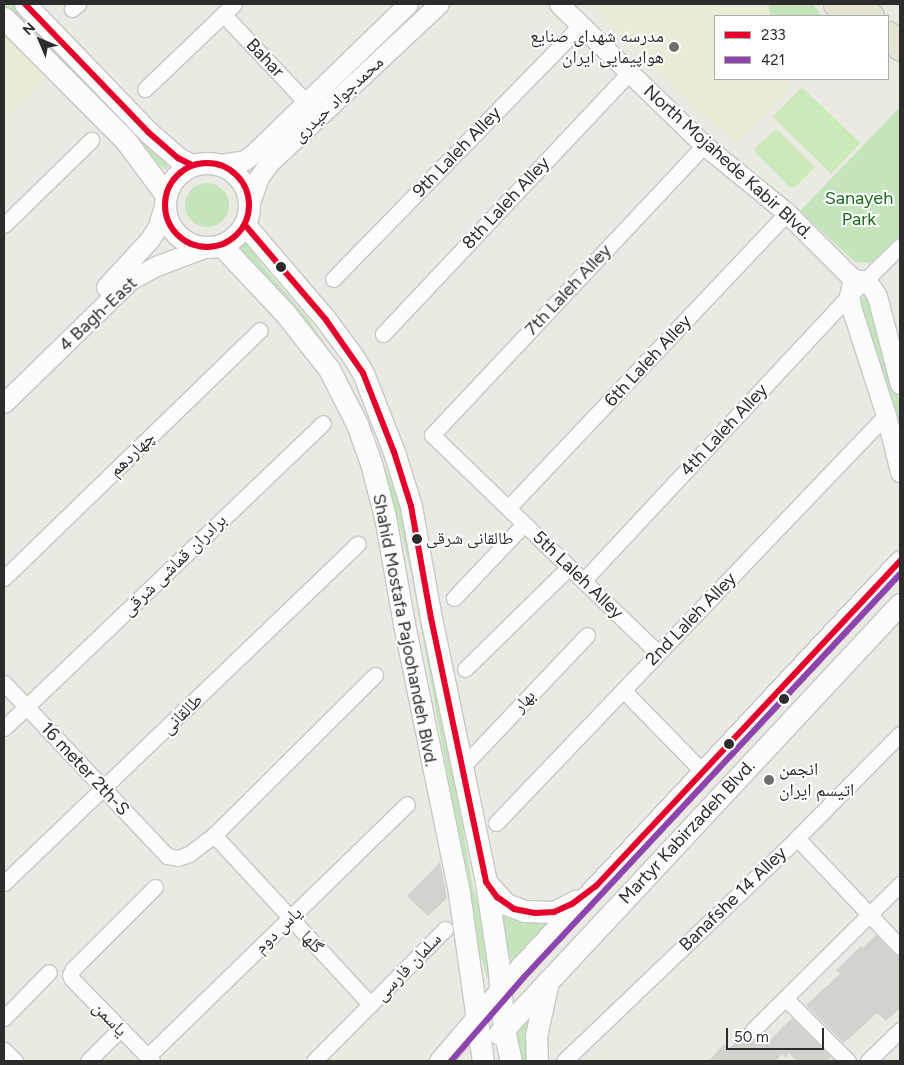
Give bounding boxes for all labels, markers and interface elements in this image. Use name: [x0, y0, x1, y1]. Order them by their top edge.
north arrow: [15, 15, 65, 65]
legend: [714, 15, 889, 80]
text: N: [19, 19, 39, 39]
place label: مدرسه شهدای صنایع هواپیمایی ایران: [530, 26, 664, 68]
text: 233: [761, 26, 786, 44]
street label: Bahar: [241, 34, 289, 82]
marker: مدرسه شهدای صنایع هواپیمایی ایران: [668, 41, 680, 53]
street label: محمدجواد حیدری: [288, 51, 388, 147]
text: 421: [761, 51, 785, 69]
street label: North Mojahede Kabir Blvd.: [639, 80, 817, 244]
street label: 9th Laleh Alley: [408, 102, 506, 202]
street label: 8th Laleh Alley: [458, 152, 554, 254]
park label: Sanayeh Park: [825, 188, 893, 230]
street label: 7th Laleh Alley: [520, 240, 616, 340]
unlabelled marker: [276, 262, 286, 272]
street label: 4 Bagh-East: [54, 272, 142, 356]
street label: 6th Laleh Alley: [600, 311, 696, 411]
street label: 4th Laleh Alley: [676, 379, 772, 481]
street label: چهاردهم: [104, 427, 160, 481]
street label: Shahid Mostafa Pajoohandeh Blvd.: [368, 492, 442, 768]
street label: برادران قماشی شرقی: [117, 509, 231, 621]
street label: 5th Laleh Alley: [528, 526, 628, 624]
place label: طالقانی شرقی: [426, 529, 513, 549]
marker: طالقانی شرقی: [412, 534, 422, 544]
street label: 2nd Laleh Alley: [641, 568, 741, 670]
street label: بهار: [508, 685, 540, 717]
street label: طالقانی: [157, 689, 207, 739]
unlabelled marker: [779, 694, 789, 704]
street label: 16 meter 2th-S: [36, 718, 134, 820]
unlabelled marker: [724, 739, 734, 749]
street label: Martyr Kabirzadeh Blvd.: [615, 755, 759, 909]
place label: انجمن اتیسم ایران: [779, 759, 854, 802]
marker: انجمن اتیسم ایران: [763, 774, 775, 786]
street label: Banafshe 14 Alley: [675, 842, 791, 956]
street label: یاس دوم: [250, 902, 306, 958]
street label: گلها: [296, 926, 328, 958]
street label: سلمان فارسی: [370, 928, 446, 1006]
street label: یاسمن: [88, 997, 132, 1041]
scale bar: [729, 1018, 826, 1050]
text: 50 m: [734, 1028, 769, 1046]

